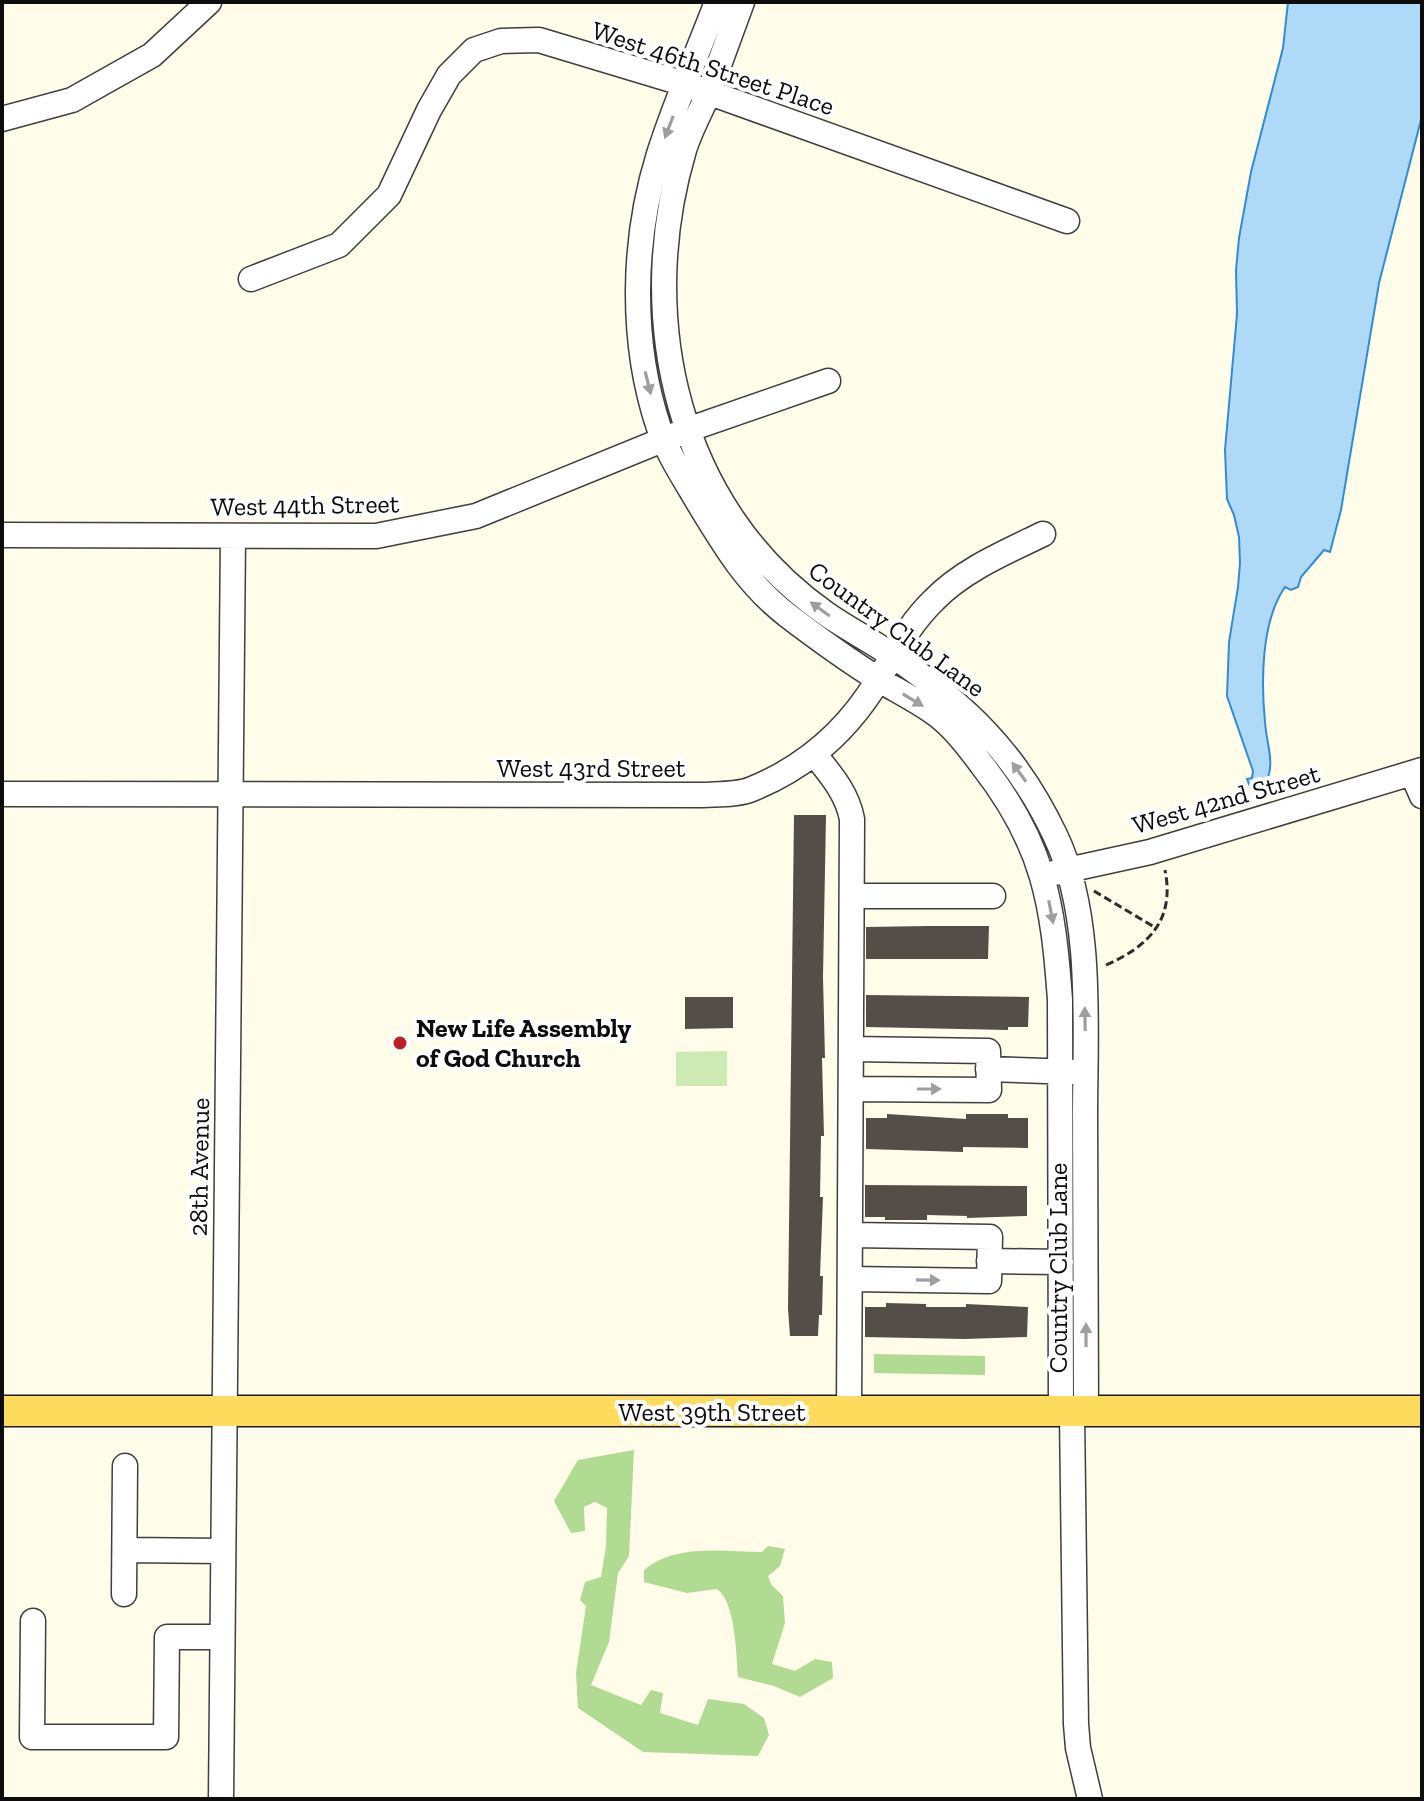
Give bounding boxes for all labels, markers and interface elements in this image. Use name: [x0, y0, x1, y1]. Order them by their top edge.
street label: West 46th Street Place: [588, 14, 838, 122]
one-way arrow: [662, 115, 675, 139]
one-way arrow: [642, 370, 654, 395]
street label: West 44th Street: [210, 487, 400, 523]
street label: Country Club Lane: [802, 554, 992, 704]
one-way arrow: [809, 601, 831, 617]
one-way arrow: [902, 693, 924, 707]
street label: West 43rd Street: [497, 752, 686, 784]
street label: West 42nd Street: [1129, 757, 1324, 841]
one-way arrow: [1012, 762, 1027, 783]
one-way arrow: [1045, 900, 1058, 925]
one-way arrow: [1079, 1006, 1091, 1031]
place label: New Life Assembly of God Church: [416, 1012, 632, 1074]
marker: New Life Assembly of God Church: [391, 1034, 409, 1052]
one-way arrow: [917, 1083, 942, 1095]
street label: 28th Avenue: [182, 1097, 216, 1237]
street label: Country Club Lane: [1042, 1163, 1074, 1373]
one-way arrow: [916, 1274, 941, 1286]
one-way arrow: [1080, 1322, 1092, 1347]
street label: West 39th Street: [618, 1396, 806, 1428]

